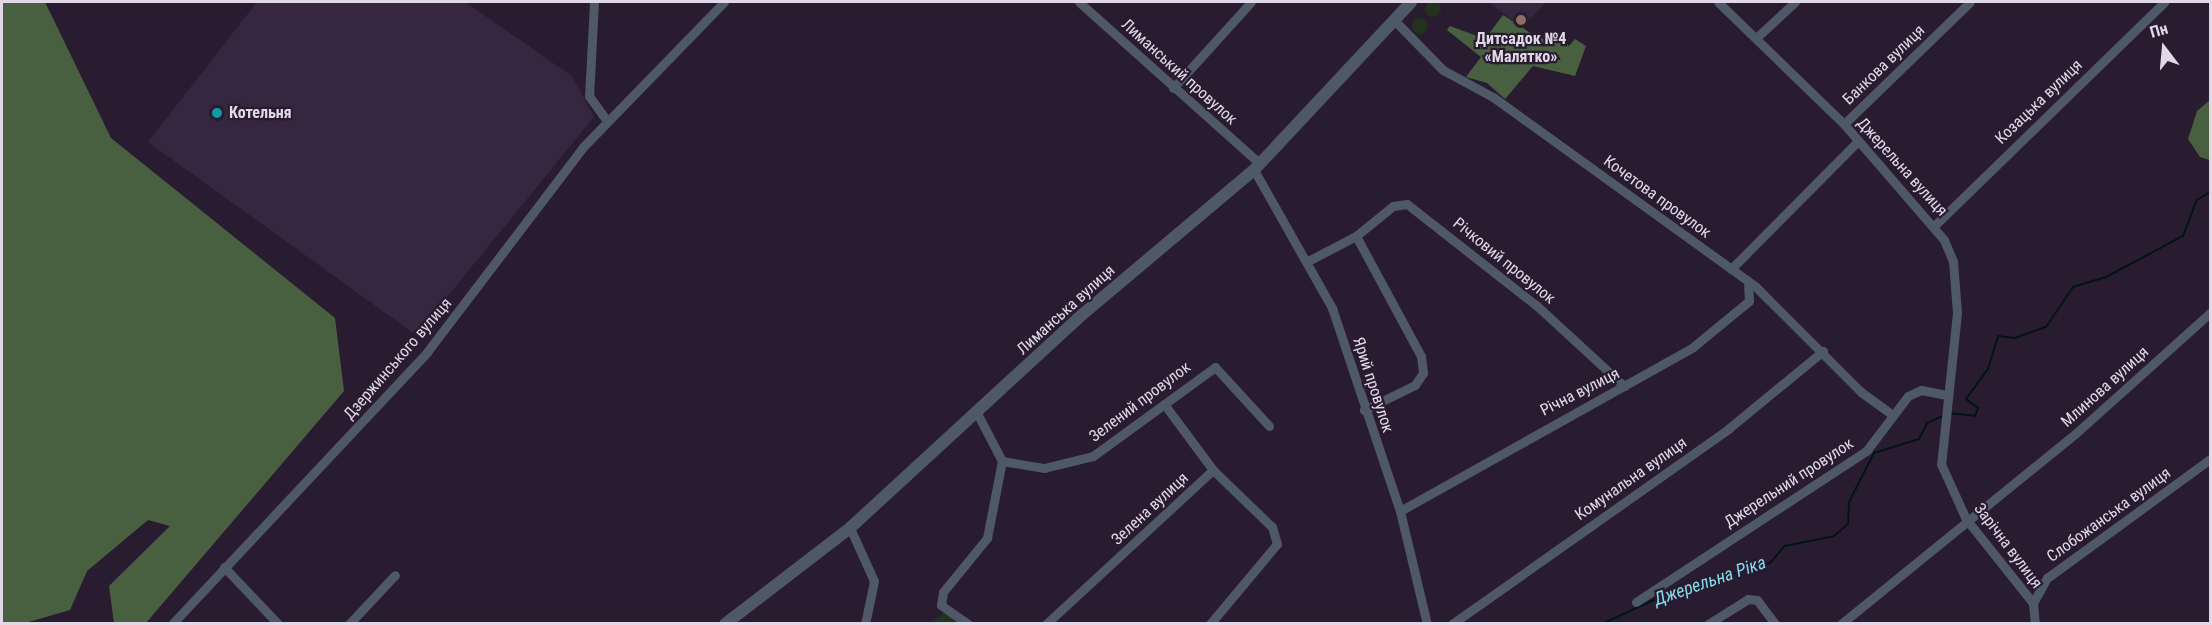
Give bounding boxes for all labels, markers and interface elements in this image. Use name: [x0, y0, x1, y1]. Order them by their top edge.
marker: Дитсадок №4 «Малятко»: [1514, 13, 1528, 27]
street label: Лиманський провулок: [1117, 15, 1241, 129]
north arrow: [2134, 18, 2194, 78]
text: Пн: [2148, 19, 2170, 42]
street label: Банкова вулиця: [1839, 21, 1929, 109]
place label: Дитсадок №4 «Малятко»: [1476, 29, 1566, 67]
street label: Козацька вулиця: [1992, 56, 2086, 148]
place label: Котельня: [229, 103, 292, 123]
marker: Котельня: [210, 106, 224, 120]
street label: Джерельна вулиця: [1853, 114, 1951, 220]
street label: Кочетова провулок: [1600, 152, 1714, 242]
street label: Річковий провулок: [1449, 214, 1559, 308]
street label: Лиманська вулиця: [1013, 261, 1119, 359]
street label: Дзержинського вулиця: [340, 294, 456, 424]
street label: Ярий провулок: [1349, 335, 1397, 435]
street label: Млинова вулиця: [2057, 343, 2153, 431]
street label: Зелений провулок: [1086, 358, 1194, 446]
street label: Річна вулиця: [1537, 364, 1623, 420]
street label: Комунальна вулиця: [1572, 433, 1690, 525]
street label: Джерельний провулок: [1721, 434, 1857, 532]
street label: Слобожанська вулиця: [2043, 464, 2175, 566]
street label: Зелена вулиця: [1108, 469, 1192, 549]
street label: Зарічна вулиця: [1970, 500, 2046, 592]
water label: Джерельна Ріка: [1651, 552, 1769, 610]

